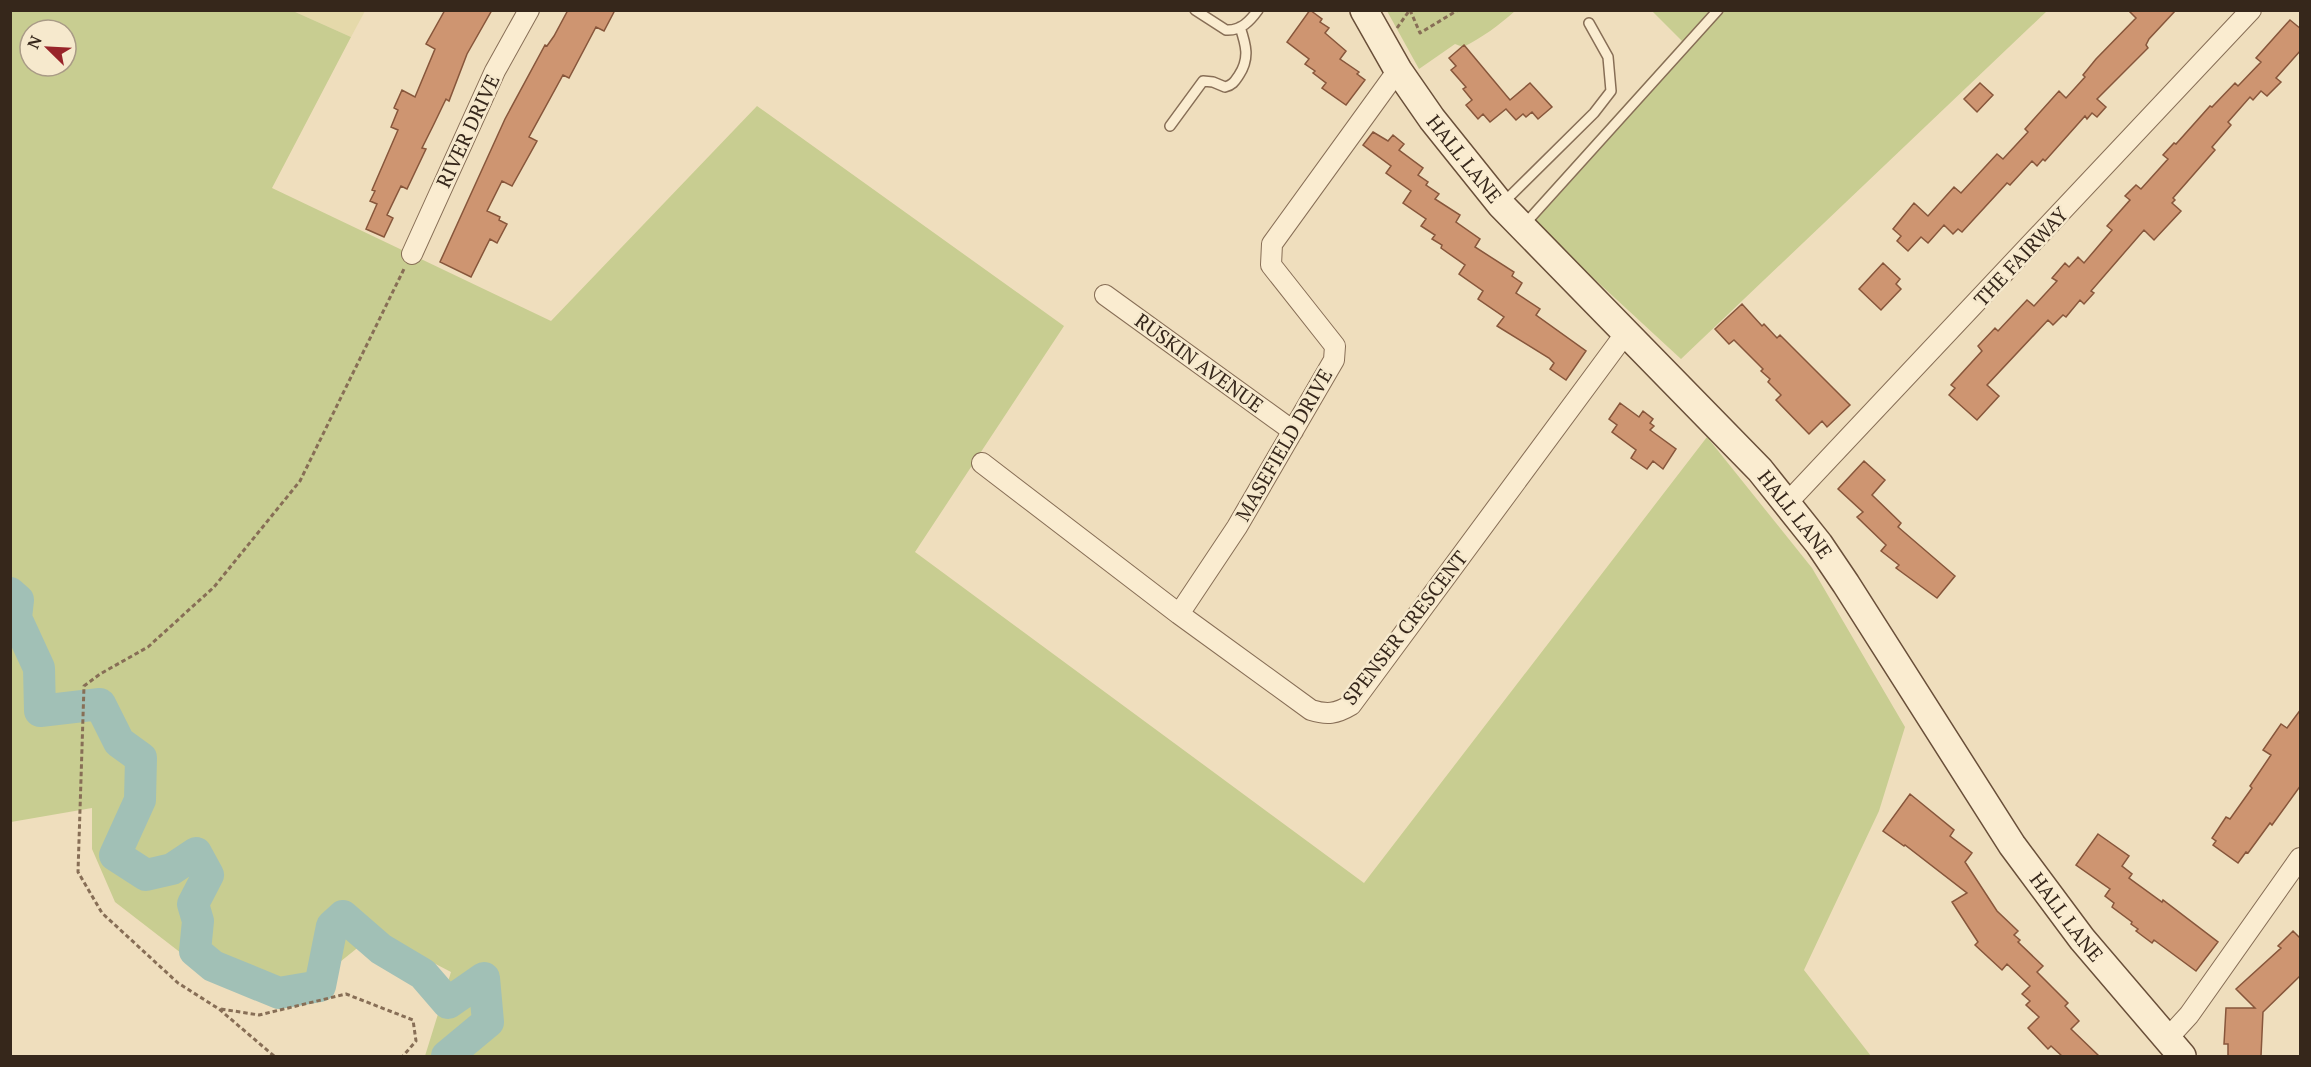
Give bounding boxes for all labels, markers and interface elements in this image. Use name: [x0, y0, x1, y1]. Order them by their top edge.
north arrow: [18, 18, 78, 78]
text: N: [22, 32, 47, 52]
street label: RIVER DRIVE: [430, 70, 506, 192]
street label: HALL LANE: [1421, 109, 1508, 209]
street label: THE FAIRWAY: [1968, 201, 2074, 312]
street label: RUSKIN AVENUE: [1130, 307, 1269, 418]
street label: MASEFIELD DRIVE: [1229, 363, 1338, 526]
street label: HALL LANE: [1752, 464, 1839, 564]
street label: SPENSER CRESCENT: [1336, 545, 1473, 710]
street label: HALL LANE: [2024, 867, 2110, 967]

